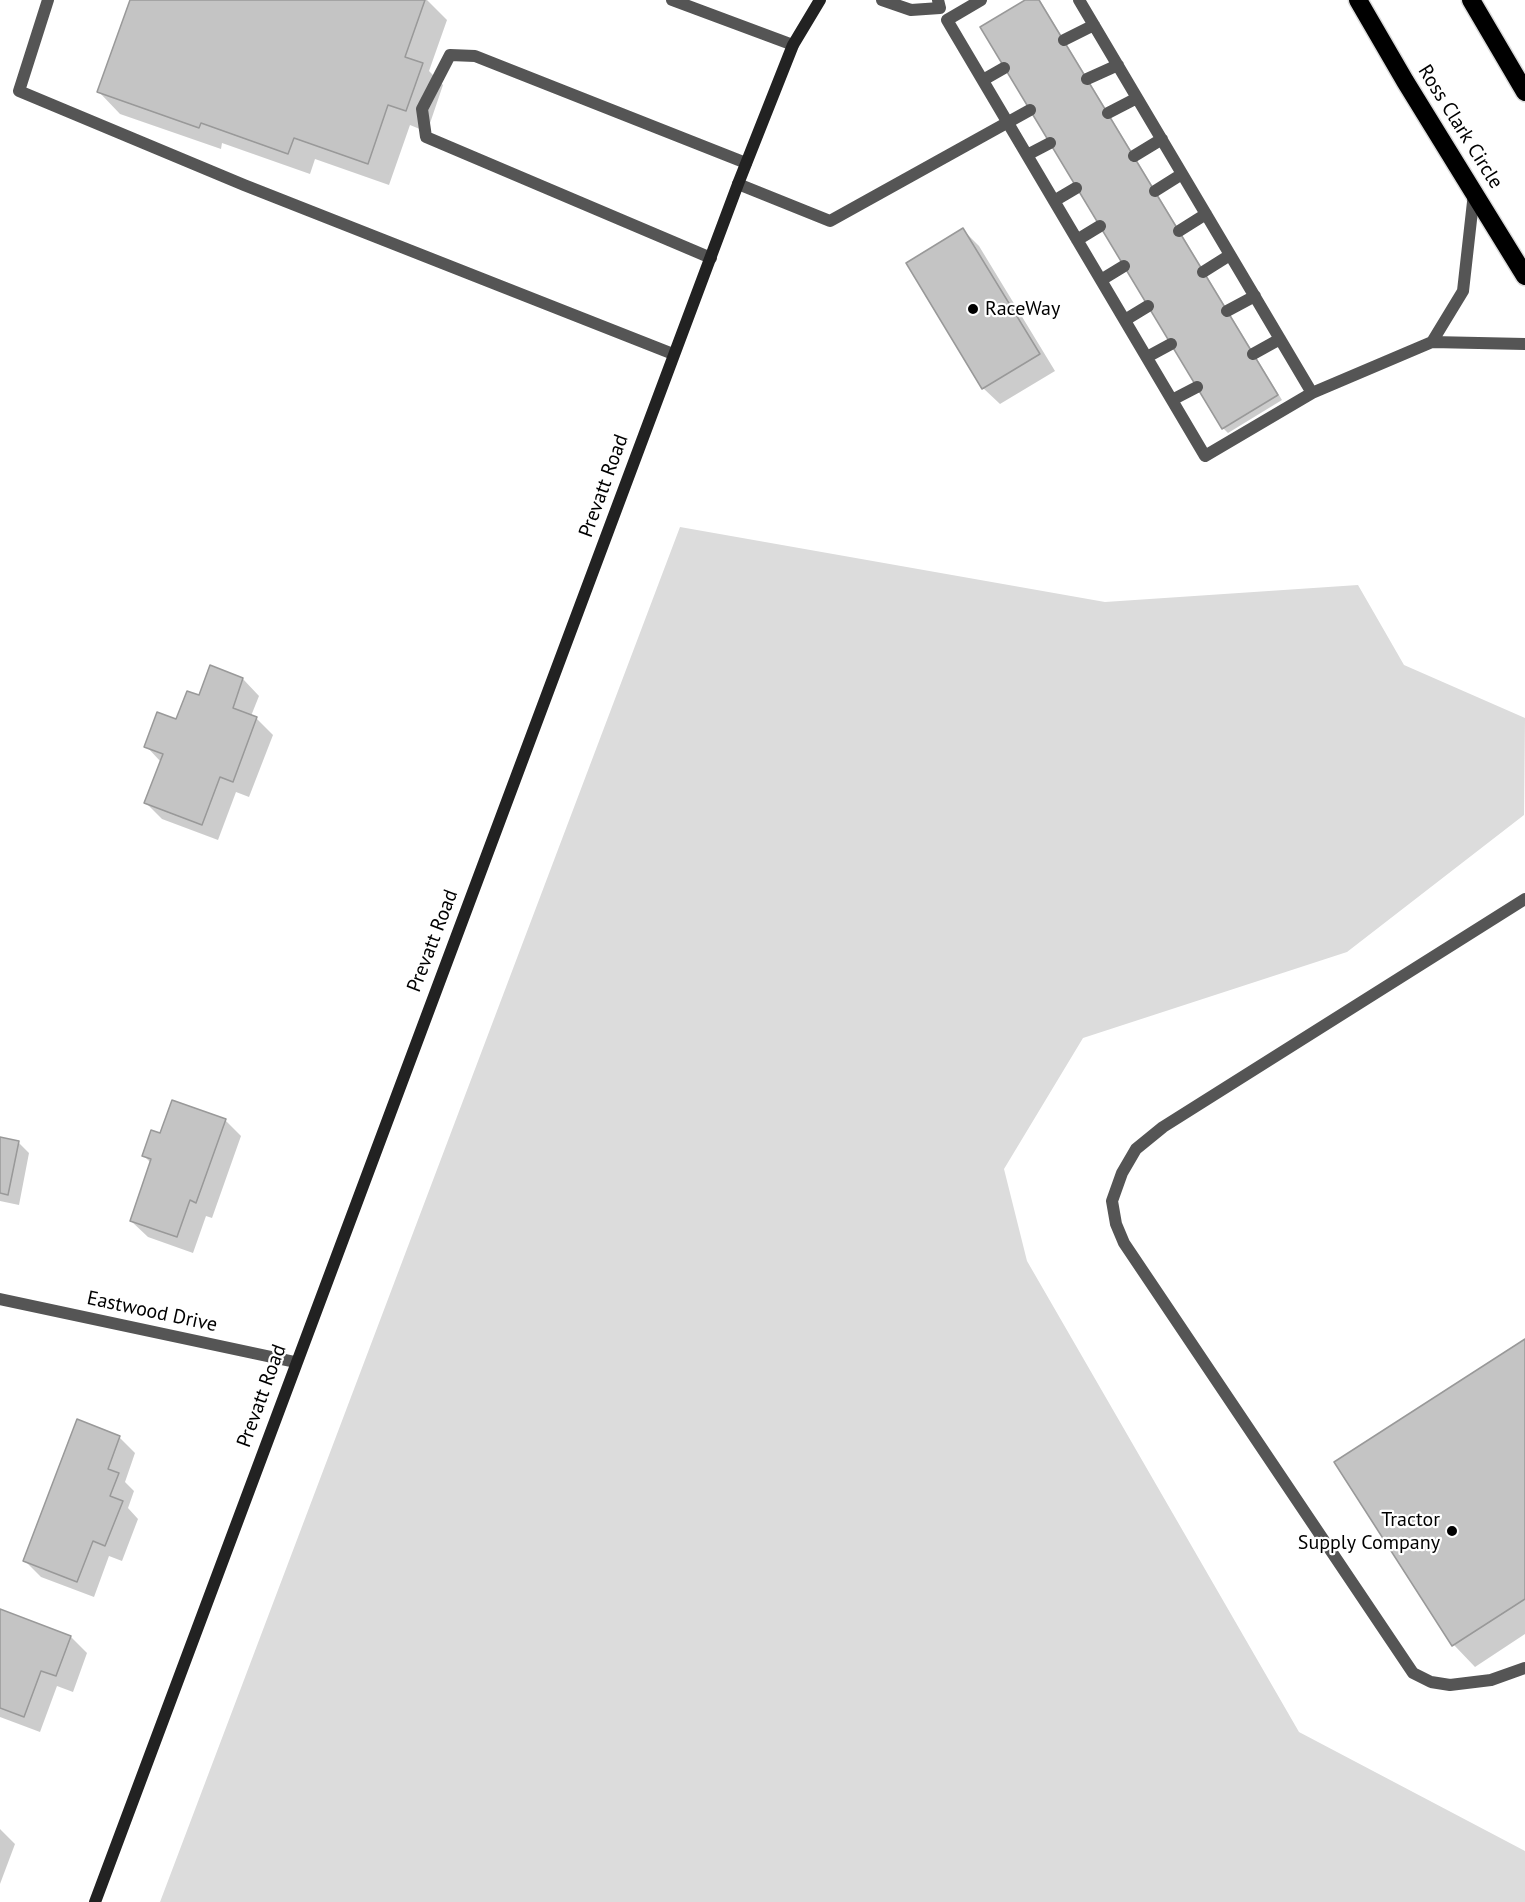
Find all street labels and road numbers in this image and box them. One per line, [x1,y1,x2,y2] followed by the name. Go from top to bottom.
[1412,61,1508,193] street label: Ross Clark Circle
[574,431,634,541] street label: Prevatt Road
[402,886,464,996] street label: Prevatt Road
[85,1286,219,1338] street label: Eastwood Drive
[232,1341,292,1451] street label: Prevatt Road

